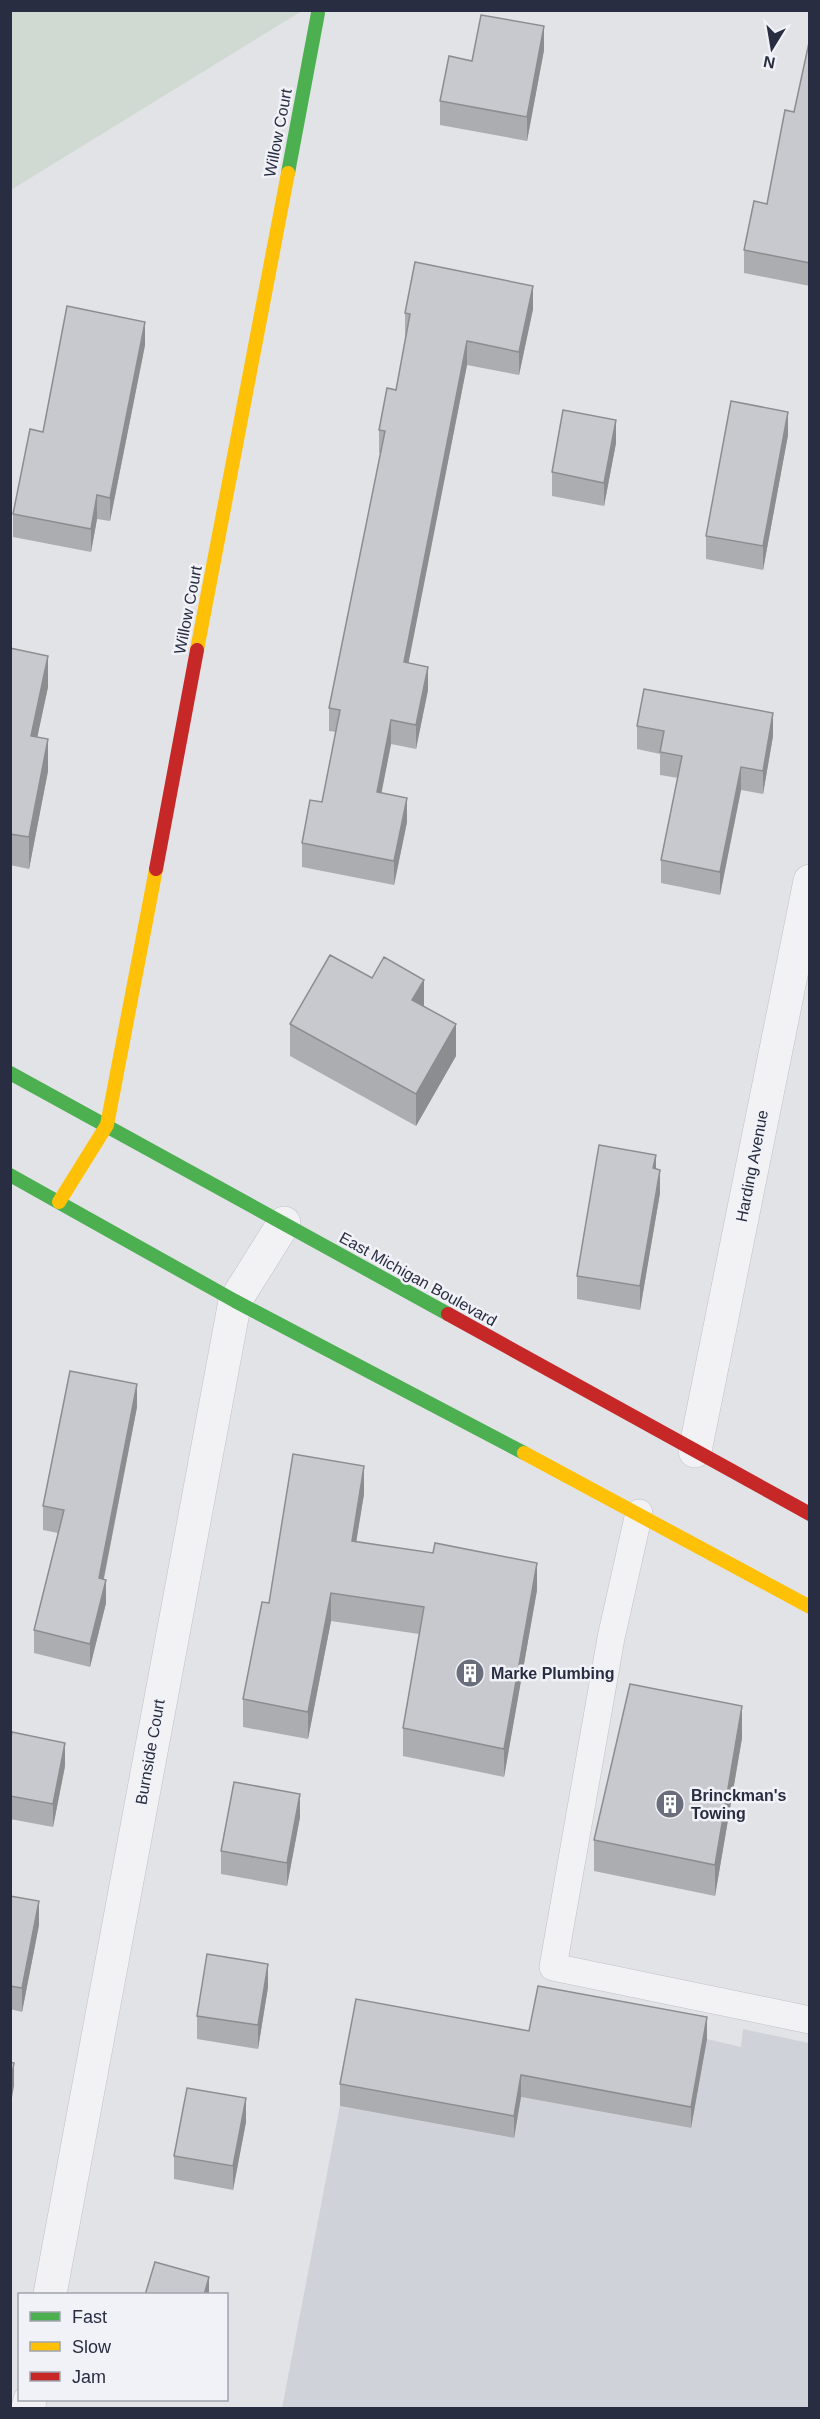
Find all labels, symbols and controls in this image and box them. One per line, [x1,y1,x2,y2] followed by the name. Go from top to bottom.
[742,18,802,78] north arrow
[762,53,777,72] text: N
[261,87,295,179] street label: Willow Court
[171,564,205,656] street label: Willow Court
[733,1109,771,1223] street label: Harding Avenue
[336,1229,500,1329] street label: East Michigan Boulevard
[454,1657,486,1689] building icon: Marke Plumbing
[491,1665,615,1682] place label: Marke Plumbing
[132,1697,168,1806] street label: Burnside Court
[691,1787,787,1822] place label: Brinckman's Towing
[654,1788,686,1820] building icon: Brinckman's Towing
[18,2293,228,2401] legend
[72,2307,107,2327] text: Fast
[72,2337,112,2357] text: Slow
[72,2367,106,2387] text: Jam

